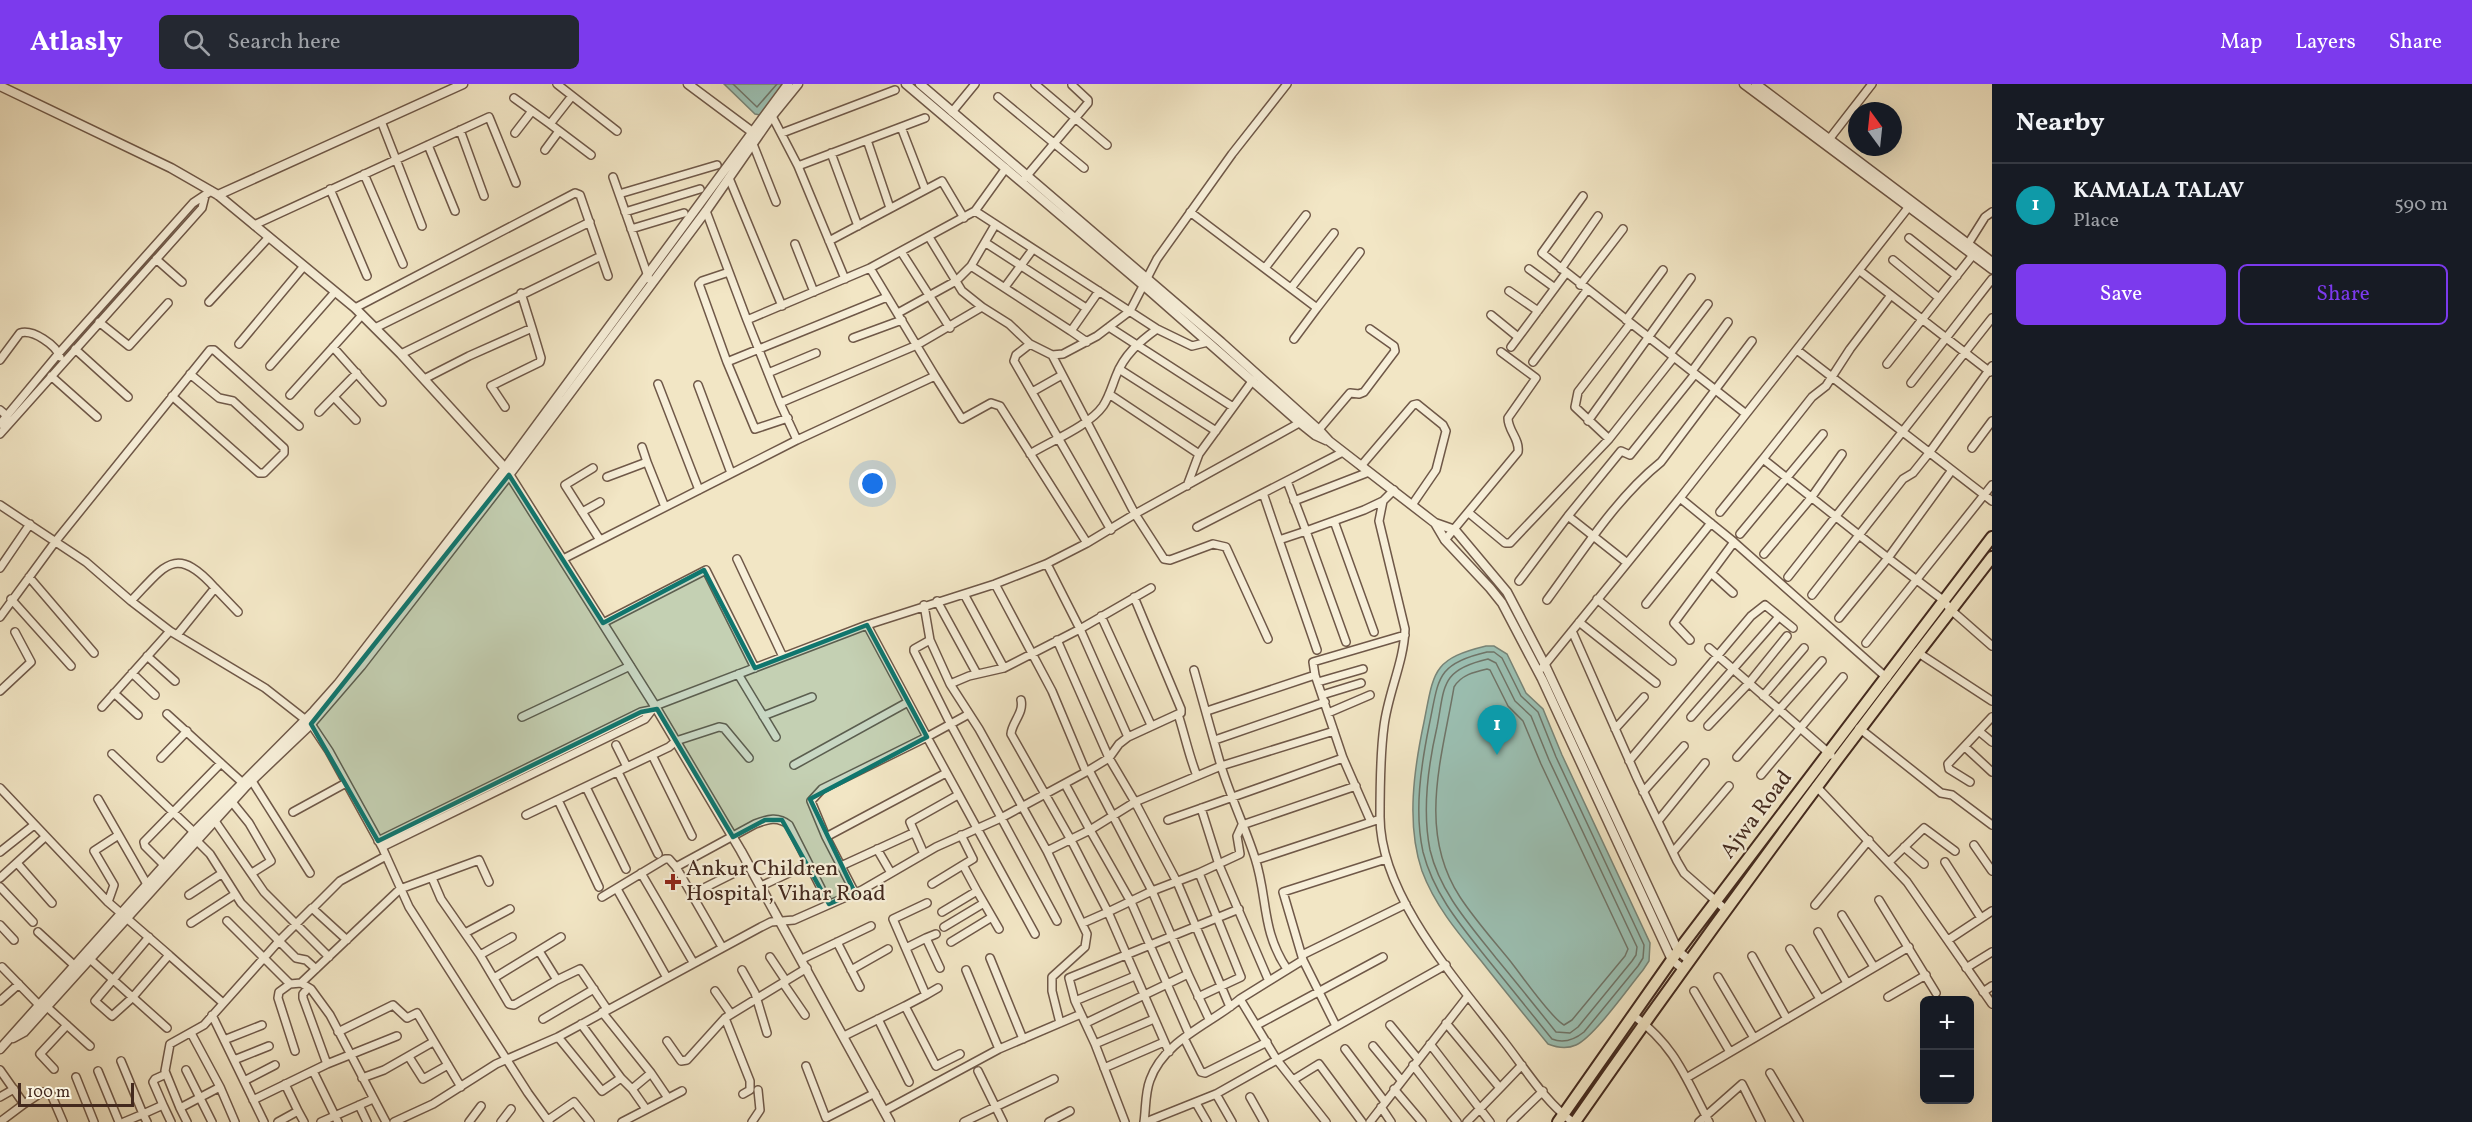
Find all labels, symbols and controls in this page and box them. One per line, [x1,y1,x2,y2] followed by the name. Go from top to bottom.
[159,15,579,69] search box
[30,23,123,62] text: Atlasly
[180,26,213,59] icon: search
[228,27,340,58] text: Search here
[2220,28,2262,57] text: Map
[2295,28,2356,57] text: Layers
[2389,28,2442,57] text: Share
[1848,102,1902,156] north arrow
[2016,105,2105,141] text: Nearby
[2073,176,2244,207] text: KAMALA TALAV
[2031,191,2040,219] text: 1
[2394,191,2448,219] text: 590 m
[2073,207,2119,235] text: Place
[2016,264,2226,325] button: Save
[2238,264,2448,325] button: Share
[858,469,887,498] your location
[1478,706,1516,755] pin: 1
[1713,764,1801,866] street label: Ajwa Road
[686,854,886,910] place label: Ankur Children Hospital, Vihar Road
[664,873,682,891] marker: Ankur Children Hospital, Vihar Road
[1920,996,1974,1104] map controls
[1920,996,1974,1050] button: +
[1920,1050,1974,1104] button: −
[18,1080,134,1108] scale bar
[27,1082,70,1104] text: 100 m

